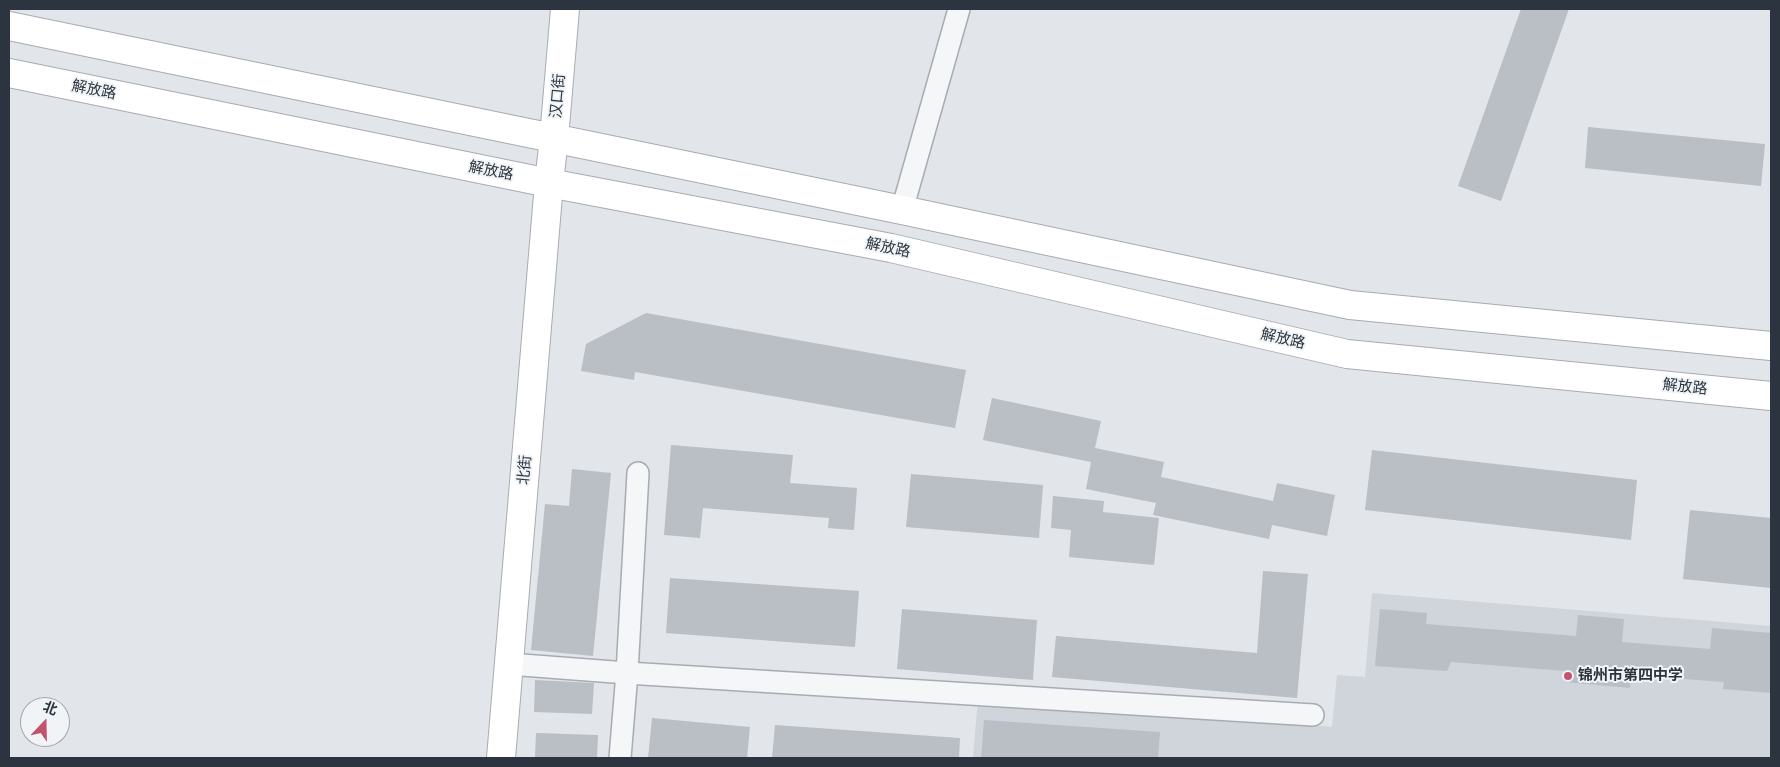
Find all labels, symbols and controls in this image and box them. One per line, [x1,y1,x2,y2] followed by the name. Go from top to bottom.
[547,73,569,119] street label: 汉口街
[70,77,118,103] street label: 解放路
[467,158,515,184] street label: 解放路
[864,235,912,261] street label: 解放路
[1259,325,1307,353] street label: 解放路
[1662,376,1708,398] street label: 解放路
[515,454,535,486] street label: 北街
[1578,667,1683,685] place label: 锦州市第四中学
[1562,670,1574,682] marker: 锦州市第四中学
[20,697,70,747] north arrow
[41,698,60,719] text: 北

